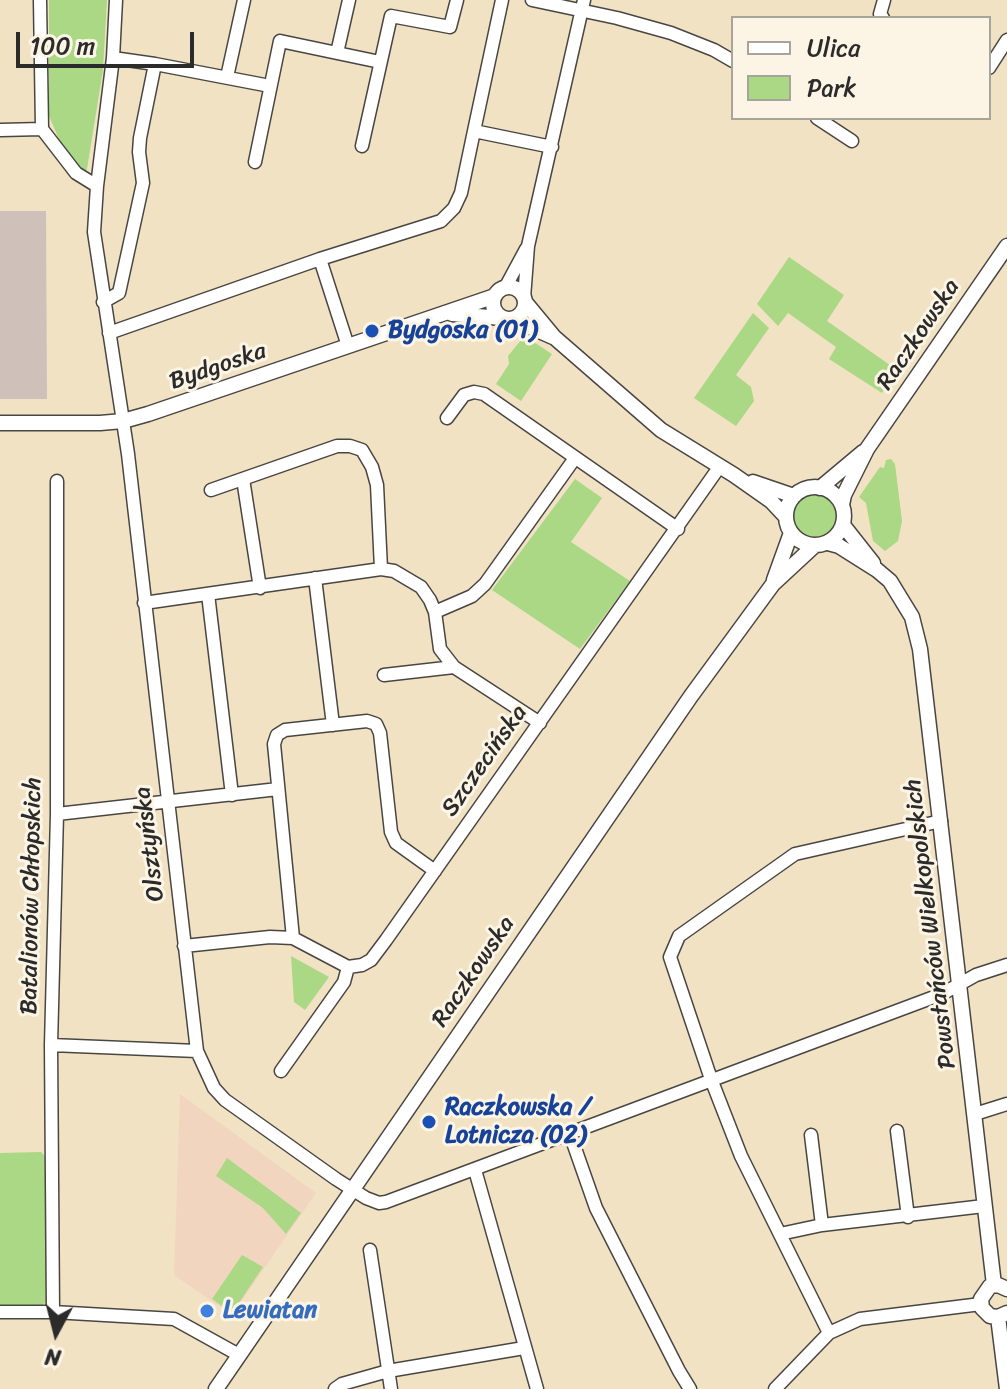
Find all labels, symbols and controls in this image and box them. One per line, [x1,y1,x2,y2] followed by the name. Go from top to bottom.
[20,16,198,66] scale bar
[731,16,991,120] legend
[30,25,95,67] text: 100 m
[807,27,860,69] text: Ulica
[807,67,856,109] text: Park
[871,274,967,396] street label: Raczkowska
[388,317,537,345] place label: Bydgoska (01)
[363,322,381,340] marker: Bydgoska (01)
[166,337,270,397] street label: Bydgoska
[436,700,534,822] street label: Szczecińska
[16,777,48,1015] street label: Batalionów Chłopskich
[899,778,963,1070] street label: Powstańców Wielkopolskich
[129,785,171,903] street label: Olsztyńska
[426,911,522,1033] street label: Raczkowska
[445,1094,590,1150] place label: Raczkowska / Lotnicza (02)
[420,1113,438,1131] marker: Raczkowska / Lotnicza (02)
[16,1293,96,1373] north arrow
[223,1297,317,1325] place label: Lewiatan
[198,1302,216,1320] marker: Lewiatan
[43,1337,63,1378] text: N

